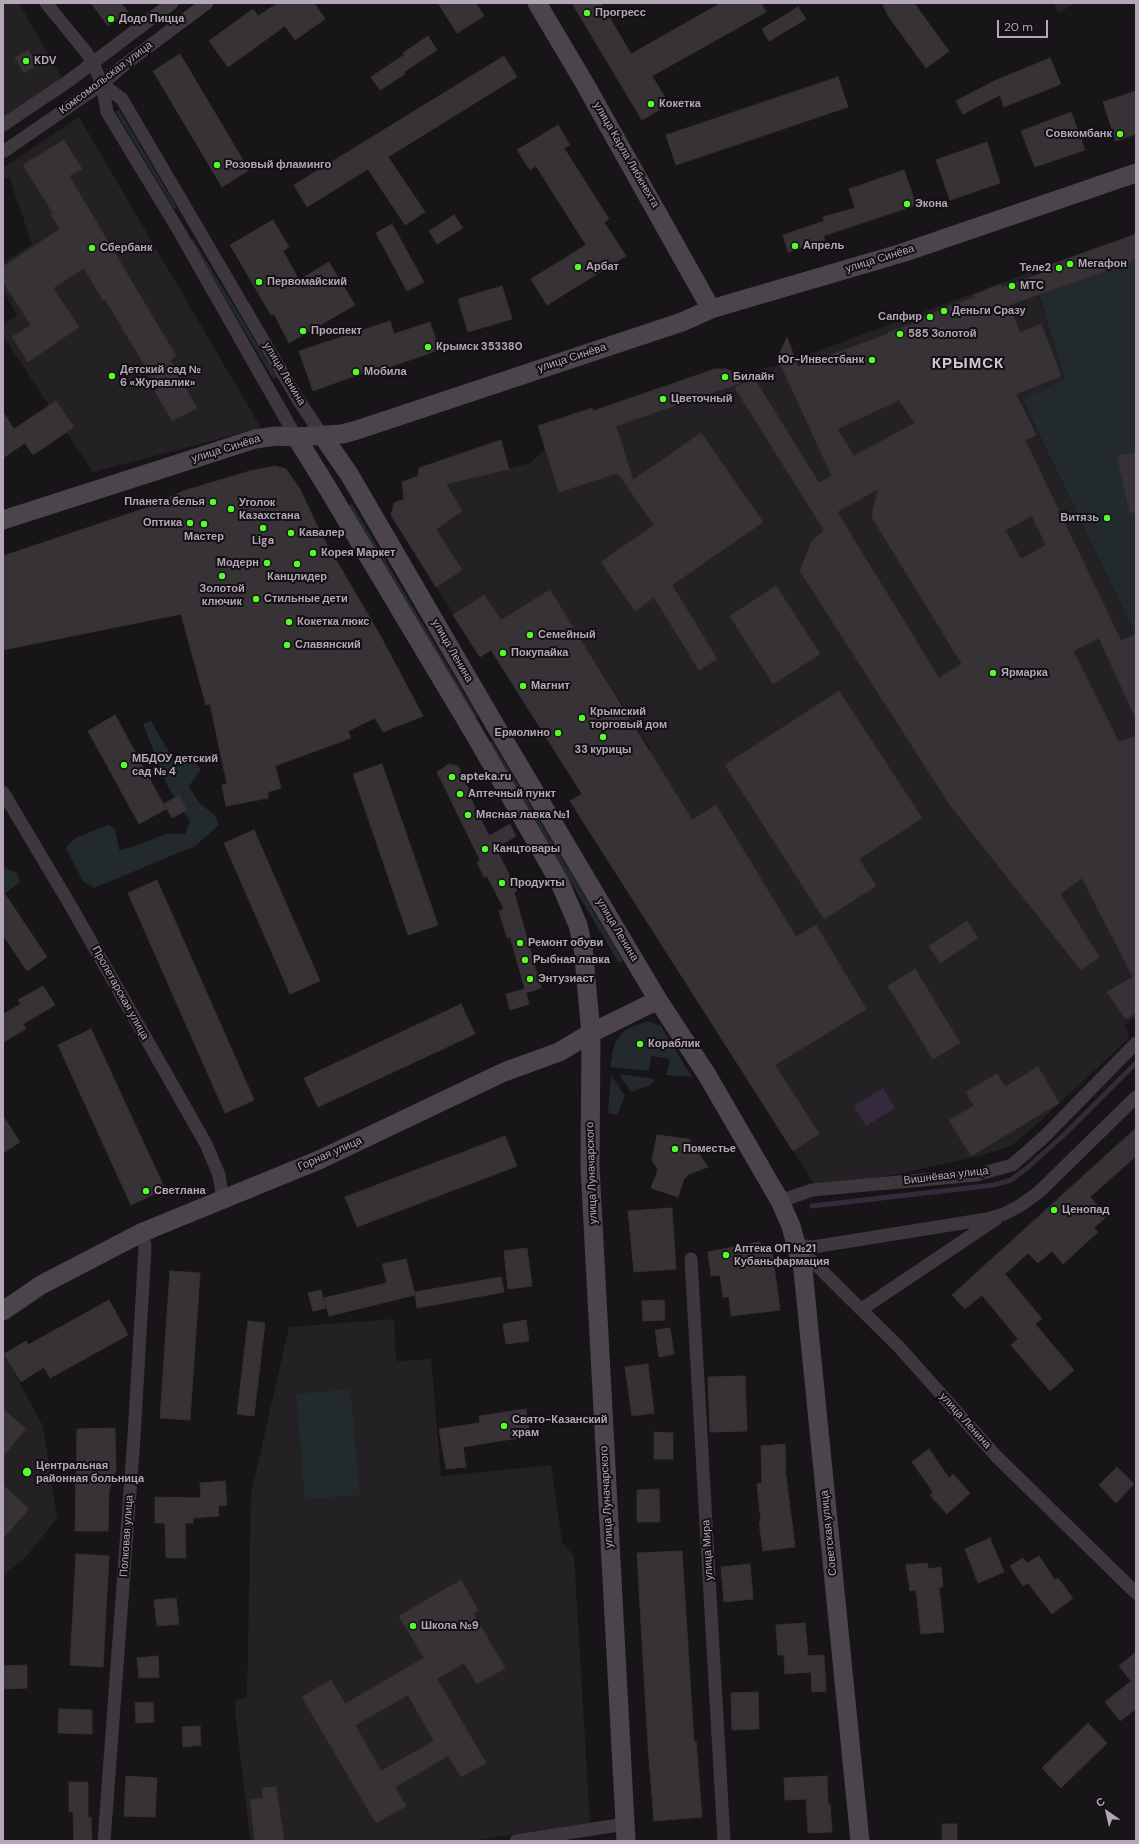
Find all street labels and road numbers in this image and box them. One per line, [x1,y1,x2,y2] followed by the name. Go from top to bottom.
[57,39,155,117] street label: Комсомольская улица
[590,100,662,210] street label: улица Карла Либкнехта
[844,242,916,276] street label: улица Синёва
[260,340,308,408] street label: улица Ленина
[536,341,608,375] street label: улица Синёва
[190,432,262,466] street label: улица Синёва
[429,617,475,685] street label: улица Ленина
[593,896,641,964] street label: улица Ленина
[89,944,151,1042] street label: Пролетарская улица
[584,1122,600,1224] street label: улица Луначарского
[296,1134,364,1174] street label: Горная улица
[903,1164,989,1188] street label: Вишнёвая улица
[936,1390,994,1452] street label: улица Ленина
[598,1446,616,1548] street label: улица Луначарского
[818,1489,840,1577] street label: Советская улица
[118,1495,136,1577] street label: Полковая улица
[700,1519,716,1581] street label: улица Мира

